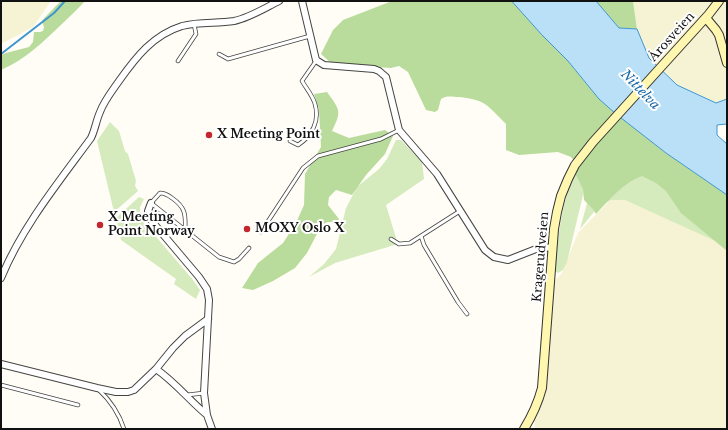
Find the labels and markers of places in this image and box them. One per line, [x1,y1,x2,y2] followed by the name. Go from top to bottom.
[217,128,320,142] place label: X Meeting Point
[204,130,214,140] marker: X Meeting Point
[108,211,195,239] place label: X Meeting Point Norway
[95,220,105,230] marker: X Meeting Point Norway
[255,222,344,236] place label: MOXY Oslo X
[242,224,252,234] marker: MOXY Oslo X

